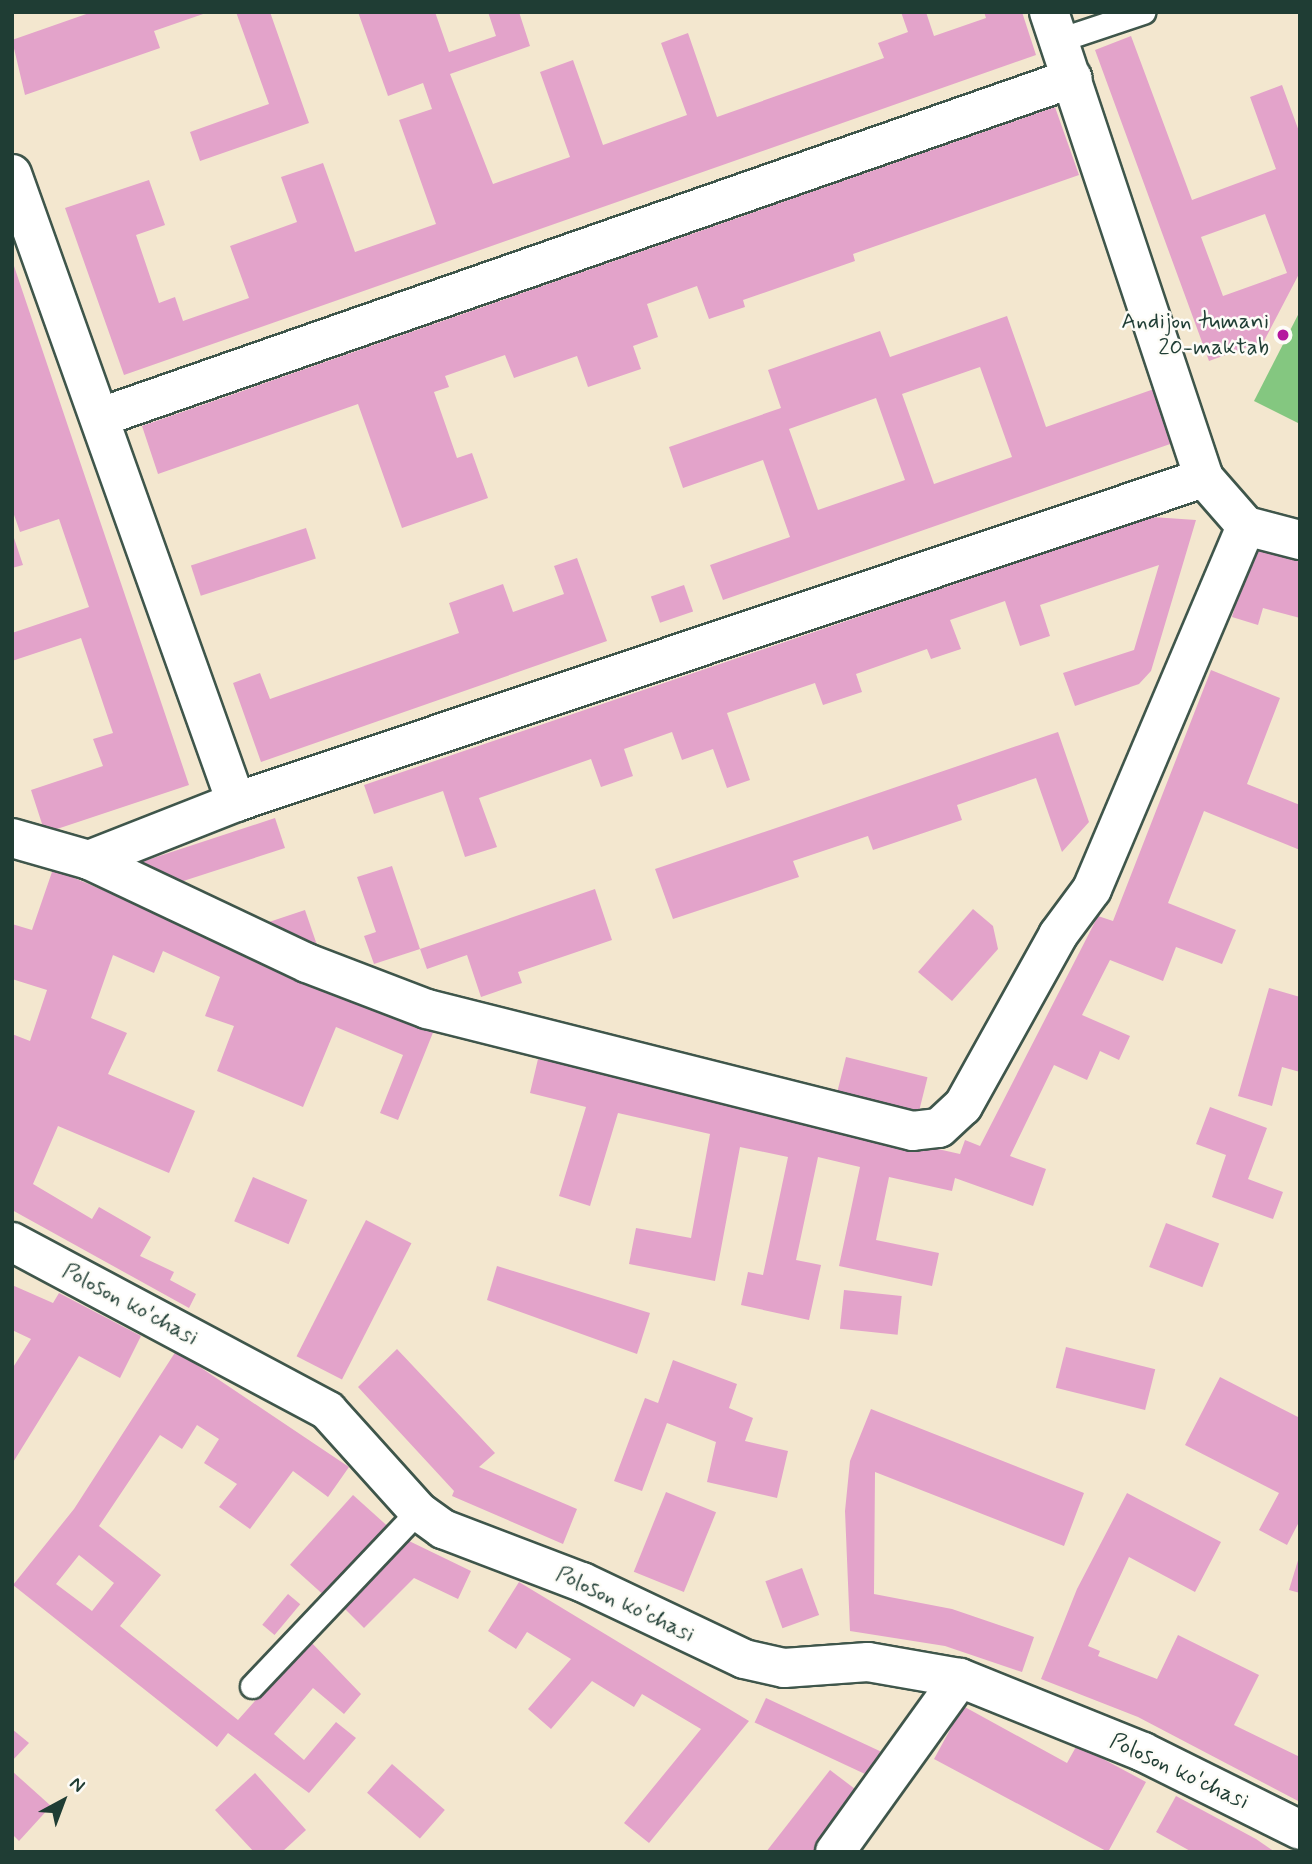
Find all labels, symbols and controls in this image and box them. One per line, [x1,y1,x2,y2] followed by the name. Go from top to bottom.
[1122,308,1269,362] place label: Andijon tumani 20-maktab
[1275,327,1291,343] marker: Andijon tumani 20-maktab
[58,1258,202,1352] street label: Poloson ko'chasi
[552,1561,698,1649] street label: Poloson ko'chasi
[1106,1728,1252,1816] street label: Poloson ko'chasi
[28,1766,98,1836] north arrow
[64,1771,90,1798] text: N

